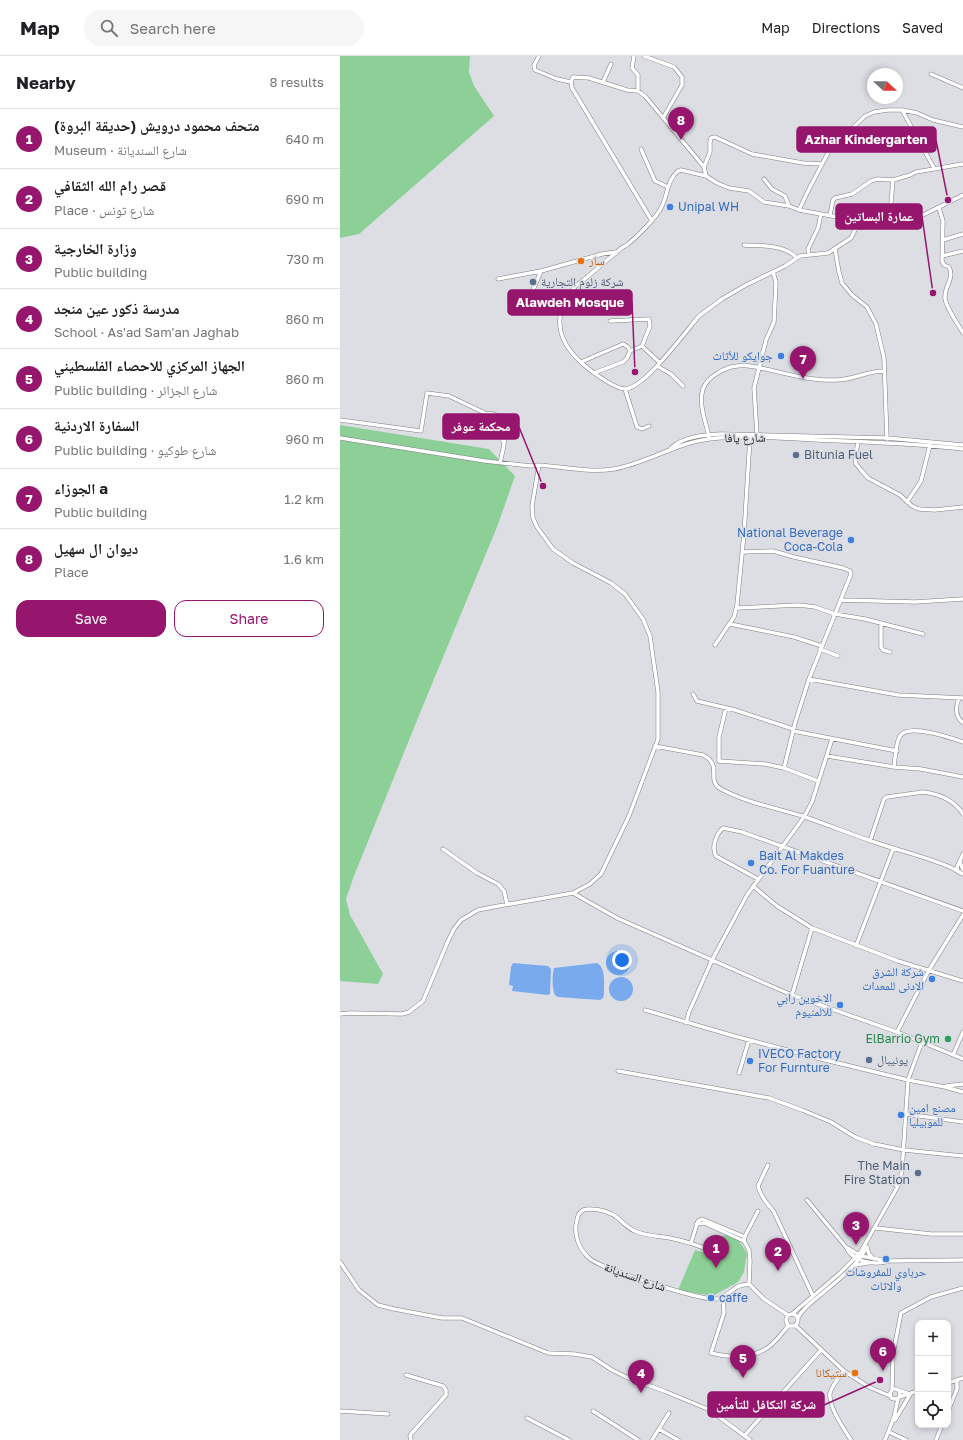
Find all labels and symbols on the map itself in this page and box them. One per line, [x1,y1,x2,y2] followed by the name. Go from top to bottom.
[867,68,903,104] north arrow
[668,107,694,140] pin: 8
[797,127,936,152] callout: Azhar Kindergarten
[805,131,928,147] text: Azhar Kindergarten
[678,199,739,214] place label: Unipal WH
[665,202,675,212] marker: Unipal WH
[836,204,922,229] callout: عمارة البساتين
[844,208,914,225] text: عمارة البساتين
[588,253,605,268] place label: سار
[576,256,586,266] marker: سار
[541,274,624,290] place label: شركة زلوم التجارية
[528,277,538,287] marker: شركة زلوم التجارية
[508,290,632,315] callout: Alawdeh Mosque
[516,294,625,310] text: Alawdeh Mosque
[790,346,816,379] pin: 7
[712,348,773,363] place label: جوايكو للأثاث
[776,351,786,361] marker: جوايكو للأثاث
[443,414,519,439] callout: محكمة عوفر
[450,418,511,434] text: محكمة عوفر
[724,430,766,446] street label: شارع يافا
[804,447,873,462] place label: Bitunia Fuel
[791,450,801,460] marker: Bitunia Fuel
[737,525,843,554] place label: National Beverage Coca-Cola
[846,535,856,545] marker: National Beverage Coca-Cola
[759,848,855,877] place label: Bait Al Makdes Co. For Fuanture
[746,858,756,868] marker: Bait Al Makdes Co. For Fuanture
[612,950,632,970] your location
[862,964,924,993] place label: شركة الشرق الادنى للمعدات
[927,974,937,984] marker: شركة الشرق الادنى للمعدات
[777,990,832,1020] place label: الاخوين رابي للالمنيوم
[835,1000,845,1010] marker: الاخوين رابي للالمنيوم
[865,1031,940,1046] place label: ElBarrio Gym
[943,1034,953,1044] marker: ElBarrio Gym
[758,1046,841,1075] place label: IVECO Factory For Furnture
[877,1052,908,1067] place label: يونيبال
[864,1055,874,1065] marker: يونيبال
[745,1056,755,1066] marker: IVECO Factory For Furnture
[909,1100,956,1129] place label: مصنع امين للموبيليا
[896,1110,906,1120] marker: مصنع امين للموبيليا
[844,1158,910,1187] place label: The Main Fire Station
[913,1168,923,1178] marker: The Main Fire Station
[843,1212,869,1245] pin: 3
[703,1235,729,1268] pin: 1
[765,1238,791,1271] pin: 2
[881,1254,891,1264] marker: حرباوي للمفروشات والاثاث
[602,1259,668,1295] street label: شارع السنديانة
[846,1264,927,1293] place label: حرباوي للمفروشات والاثاث
[719,1290,748,1305] place label: caffe
[706,1293,716,1303] marker: caffe
[870,1338,896,1371] pin: 6
[730,1345,756,1378] pin: 5
[628,1360,654,1393] pin: 4
[816,1365,847,1380] place label: ستيكانا
[850,1368,860,1378] marker: ستيكانا
[708,1392,824,1417] callout: شركة التكافل للتأمين
[716,1396,816,1413] text: شركة التكافل للتأمين

